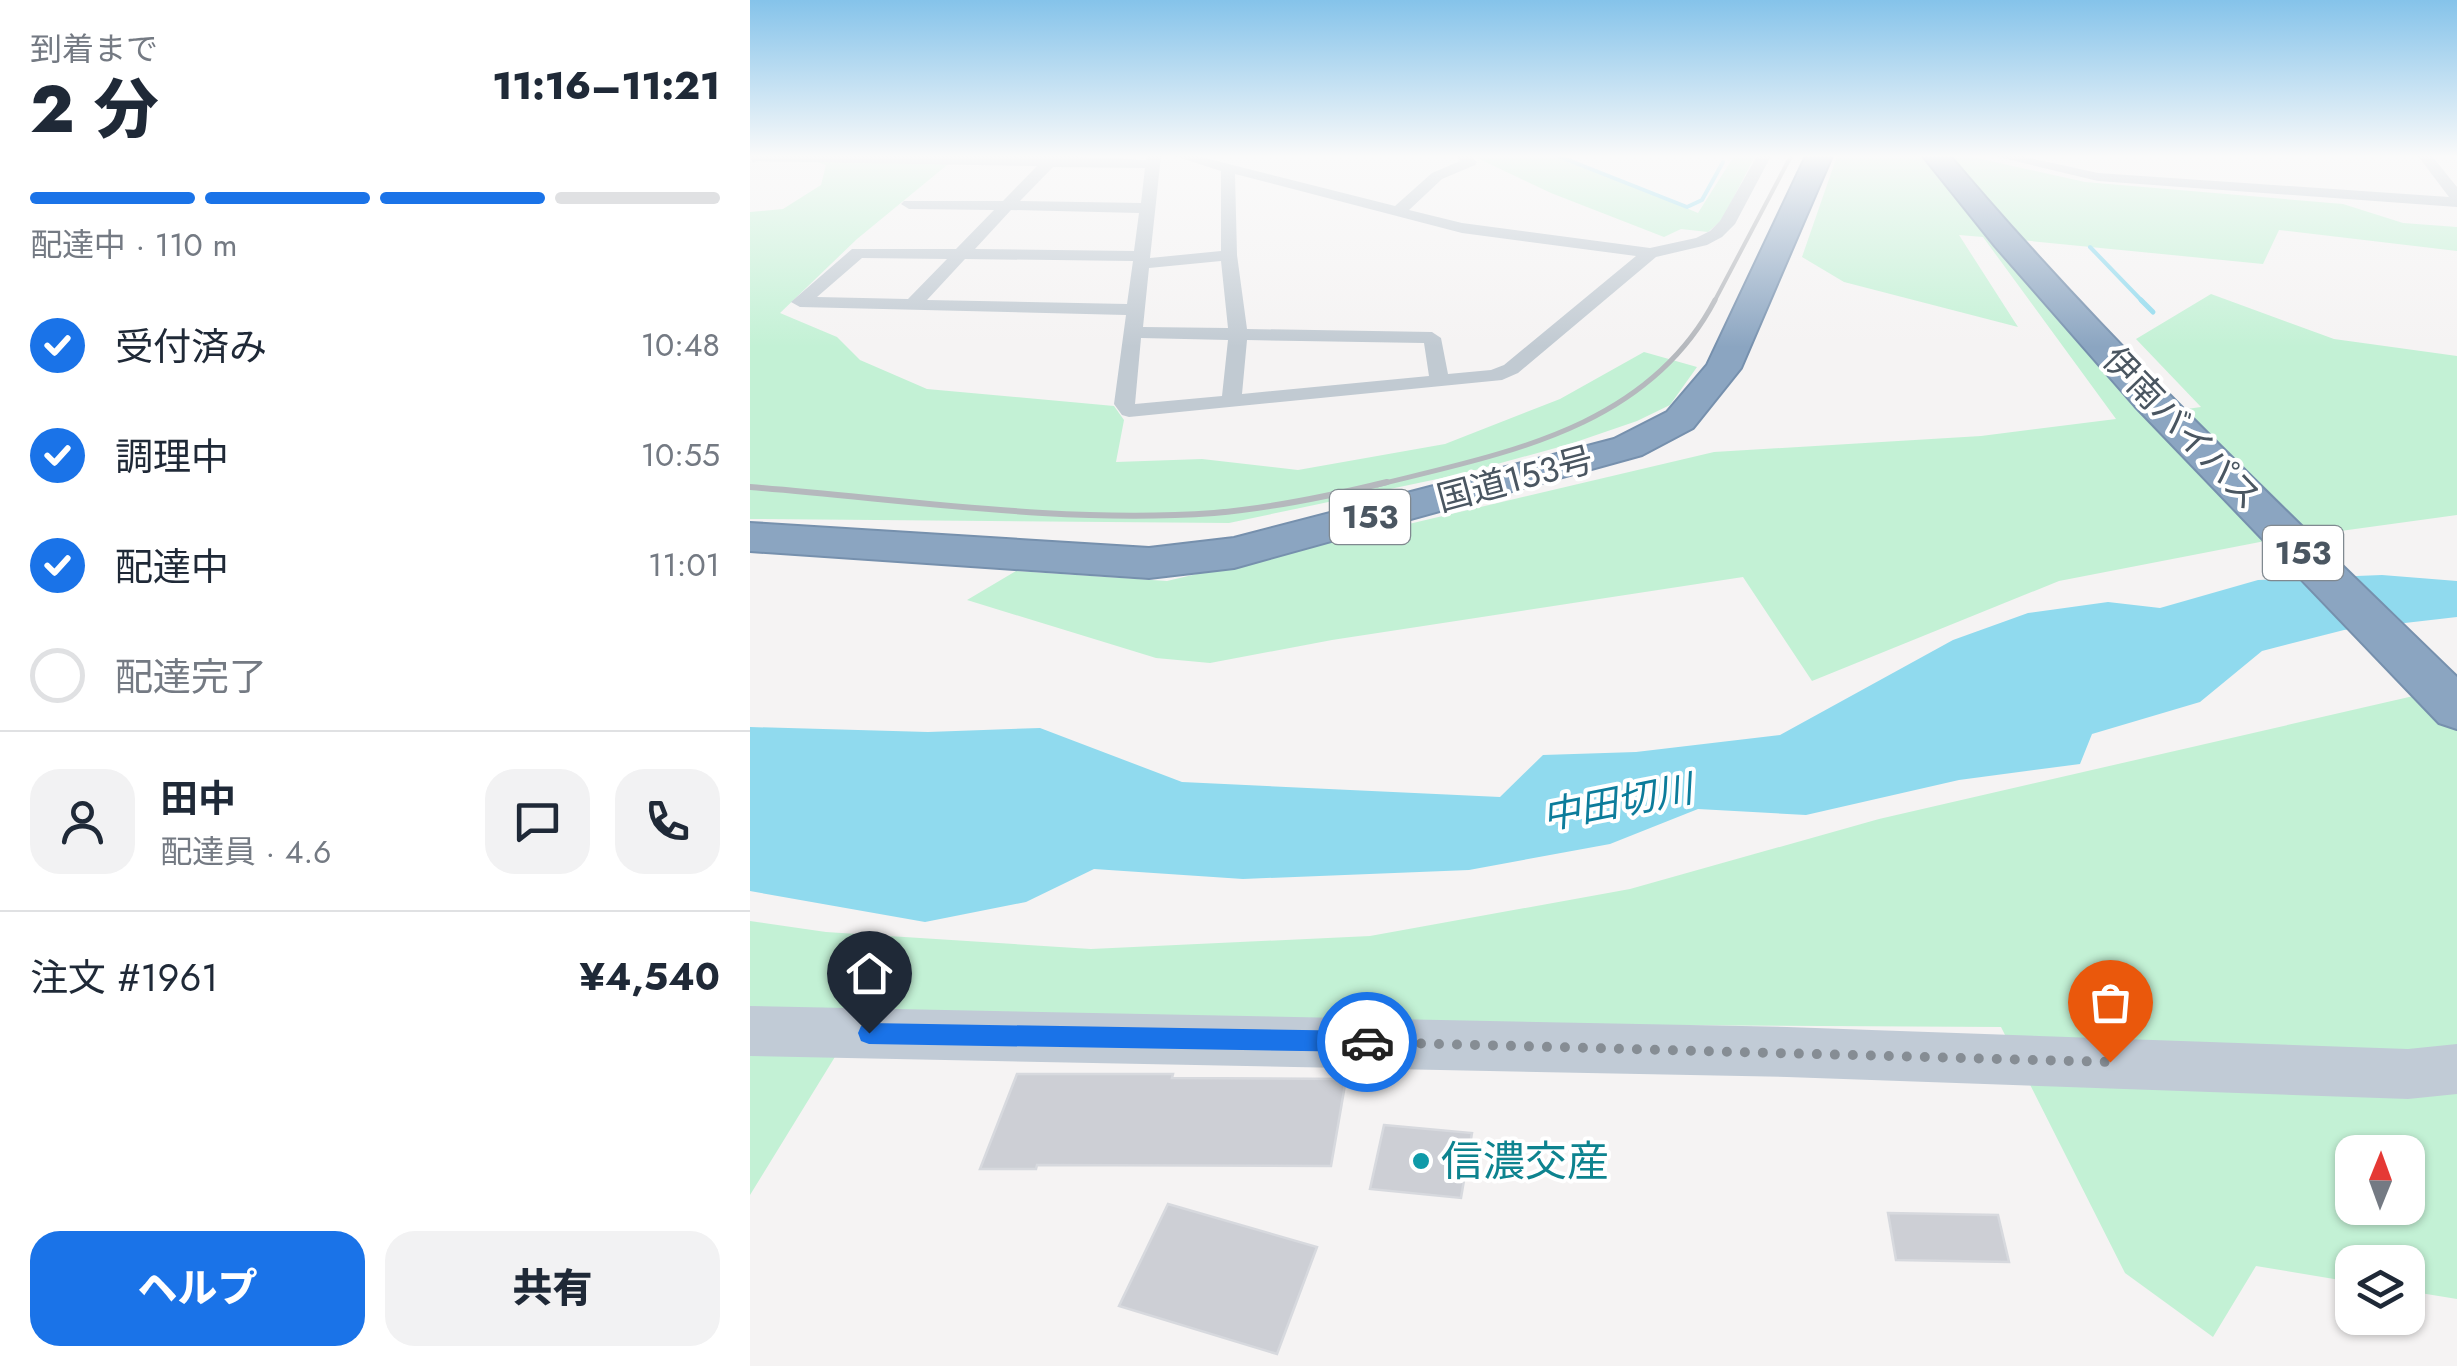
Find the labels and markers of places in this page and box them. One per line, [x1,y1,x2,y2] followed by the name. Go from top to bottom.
[827,931,912,1034] pin
[2068,960,2153,1063] pin
[1441,1131,1609,1192] place label: 信濃交産
[1410,1150,1432,1172] marker: 信濃交産

